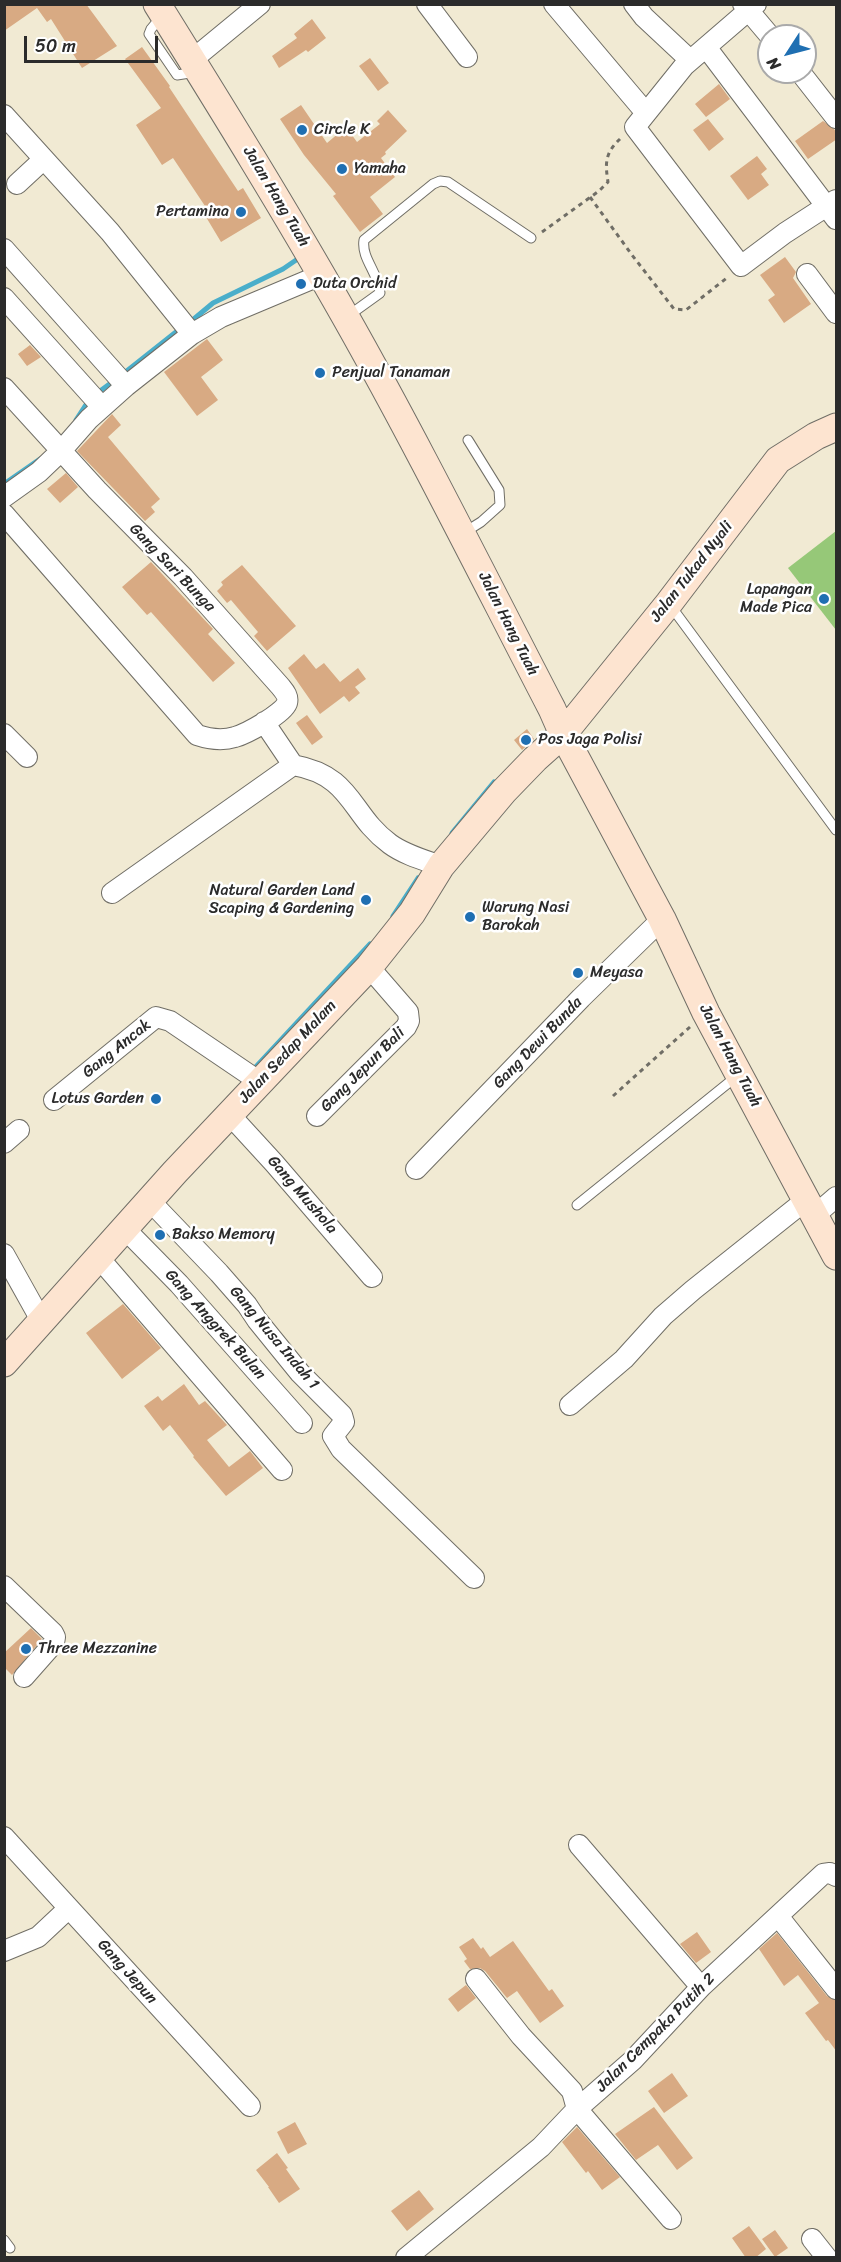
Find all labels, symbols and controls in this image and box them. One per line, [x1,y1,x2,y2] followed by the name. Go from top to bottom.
[27,24,160,62] scale bar
[757,24,817,84] north arrow
[35,30,76,62] text: 50 m
[759,51,789,77] text: N
[314,120,370,140] place label: Circle K
[295,123,309,137] marker: Circle K
[239,143,313,251] street label: Jalan Hang Tuah
[354,159,406,179] place label: Yamaha
[335,162,349,176] marker: Yamaha
[156,202,229,222] place label: Pertamina
[234,205,248,219] marker: Pertamina
[313,274,396,294] place label: Duta Orchid
[294,277,308,291] marker: Duta Orchid
[332,363,450,383] place label: Penjual Tanaman
[313,366,327,380] marker: Penjual Tanaman
[647,518,737,626] street label: Jalan Tukad Nyali
[125,520,219,616] street label: Gang Sari Bunga
[474,569,542,679] street label: Jalan Hang Tuah
[740,580,812,618] place label: Lapangan Made Pica
[817,592,831,606] marker: Lapangan Made Pica
[538,730,642,750] place label: Pos Jaga Polisi
[519,733,533,747] marker: Pos Jaga Polisi
[209,881,354,919] place label: Natural Garden Land Scaping & Gardening
[359,893,373,907] marker: Natural Garden Land Scaping & Gardening
[482,898,569,936] place label: Warung Nasi Barokah
[463,910,477,924] marker: Warung Nasi Barokah
[590,963,643,983] place label: Meyasa
[571,966,585,980] marker: Meyasa
[489,993,587,1093] street label: Gang Dewi Bunda
[235,996,341,1108] street label: Jalan Sedap Malam
[695,1001,765,1111] street label: Jalan Hang Tuah
[79,1016,155,1082] street label: Gang Ancak
[317,1024,409,1116] street label: Gang Jepun Bali
[51,1089,144,1109] place label: Lotus Garden
[149,1092,163,1106] marker: Lotus Garden
[263,1152,341,1238] street label: Gang Mushola
[172,1225,275,1245] place label: Bakso Memory
[153,1228,167,1242] marker: Bakso Memory
[161,1266,269,1384] street label: Gang Anggrek Bulan
[225,1282,323,1394] street label: Gang Nusa Indah 1
[38,1639,157,1659] place label: Three Mezzanine
[19,1642,33,1656] marker: Three Mezzanine
[93,1936,161,2008] street label: Gang Jepun
[593,1970,719,2096] street label: Jalan Cempaka Putih 2

